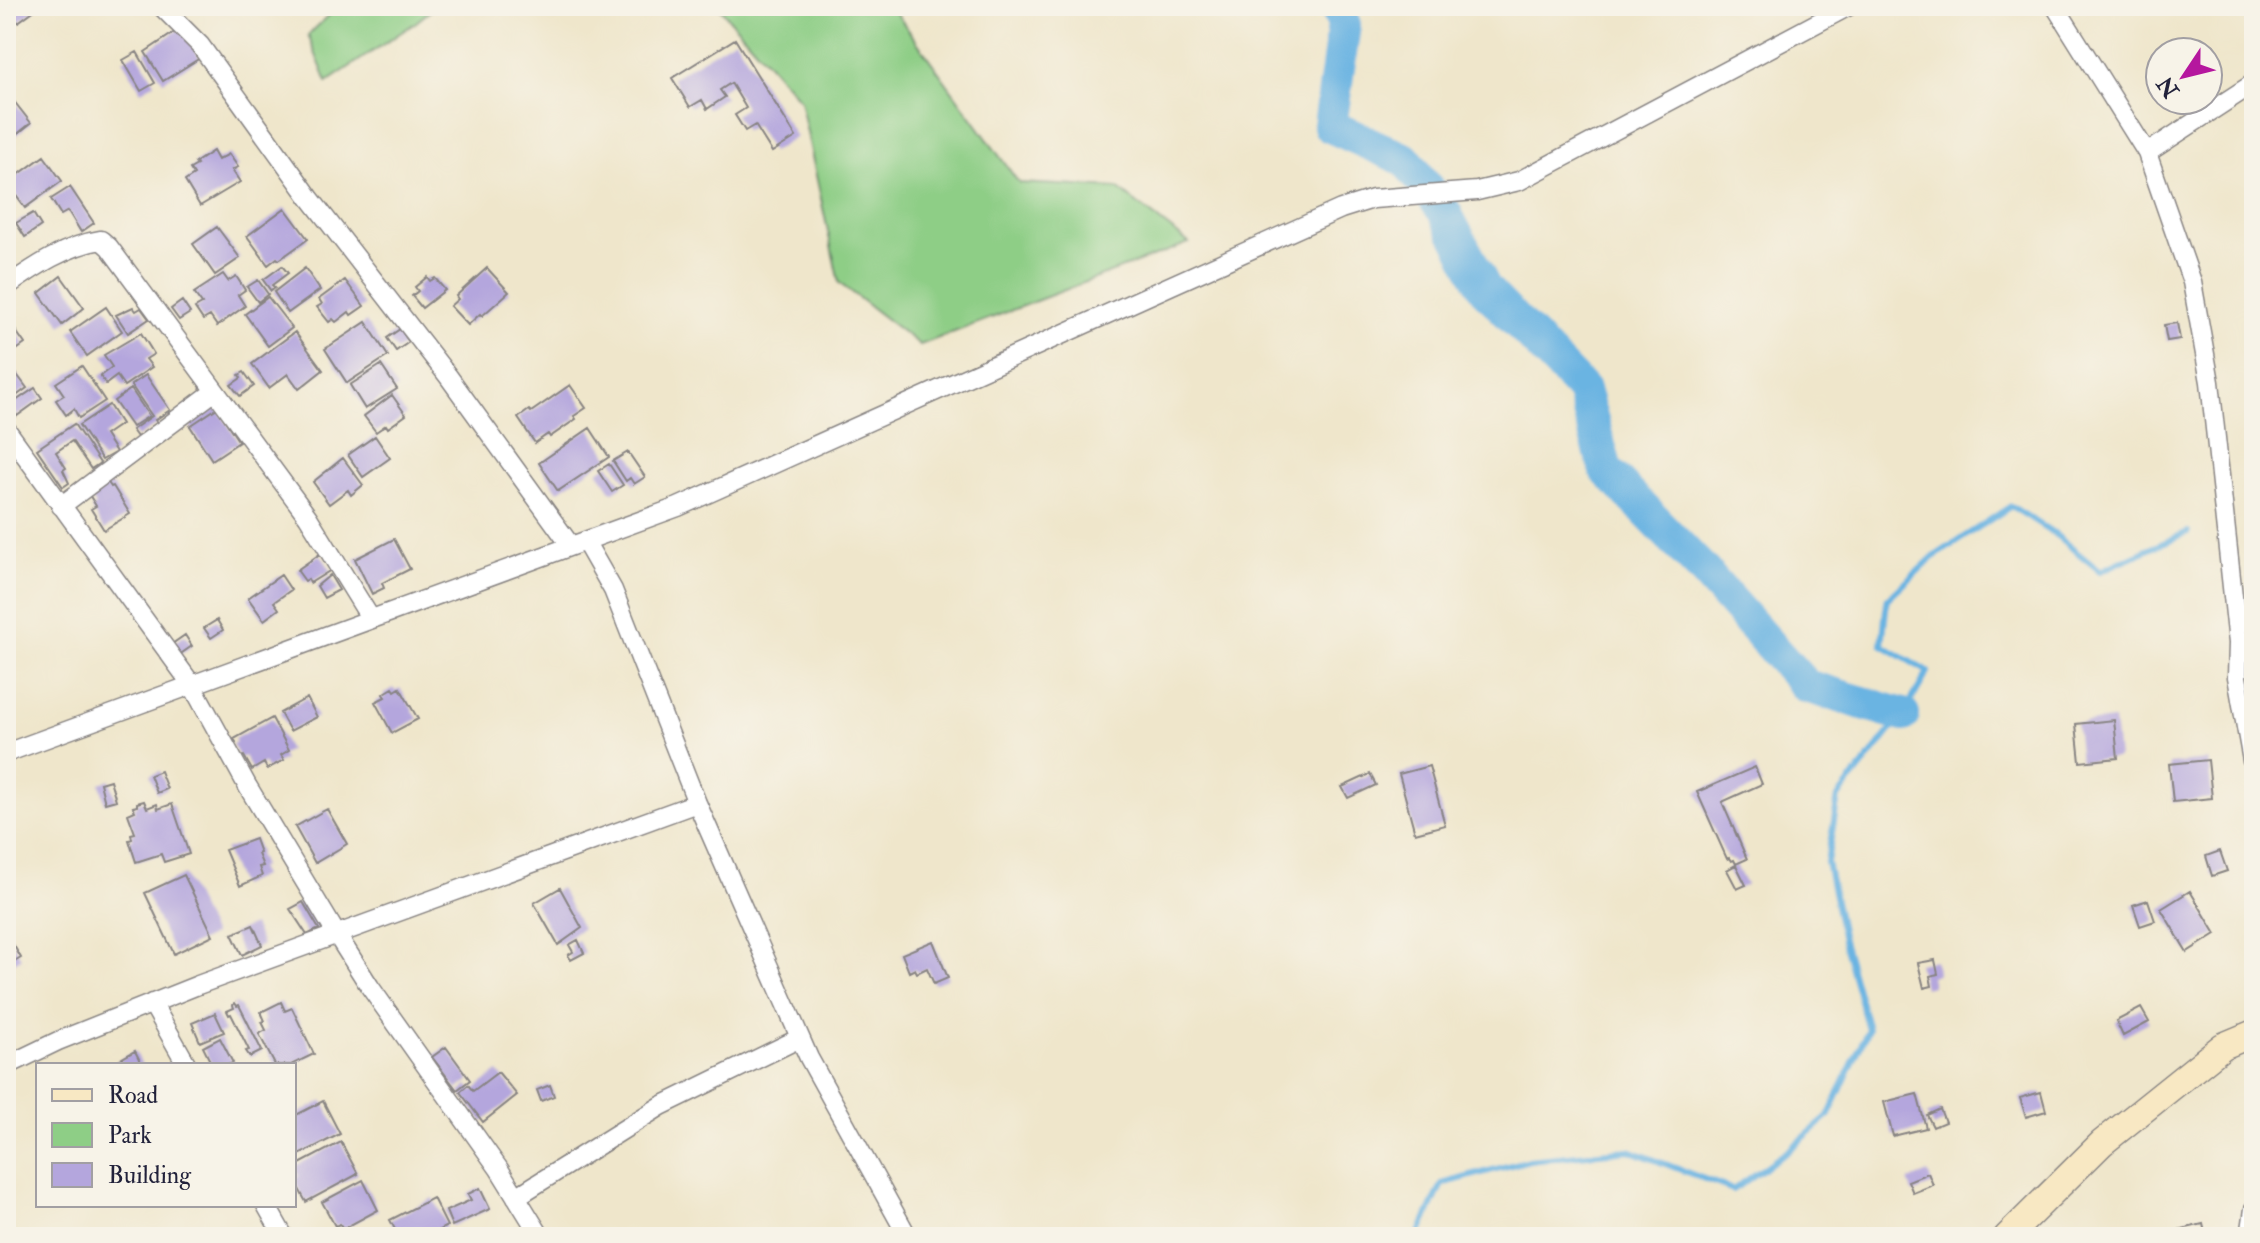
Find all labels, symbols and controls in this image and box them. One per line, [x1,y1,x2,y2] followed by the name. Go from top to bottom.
[2144,36,2224,116] north arrow
[2151,71,2186,104] text: N
[36,1063,296,1207] legend
[108,1080,158,1111] text: Road
[108,1120,152,1151] text: Park
[108,1160,192,1191] text: Building

